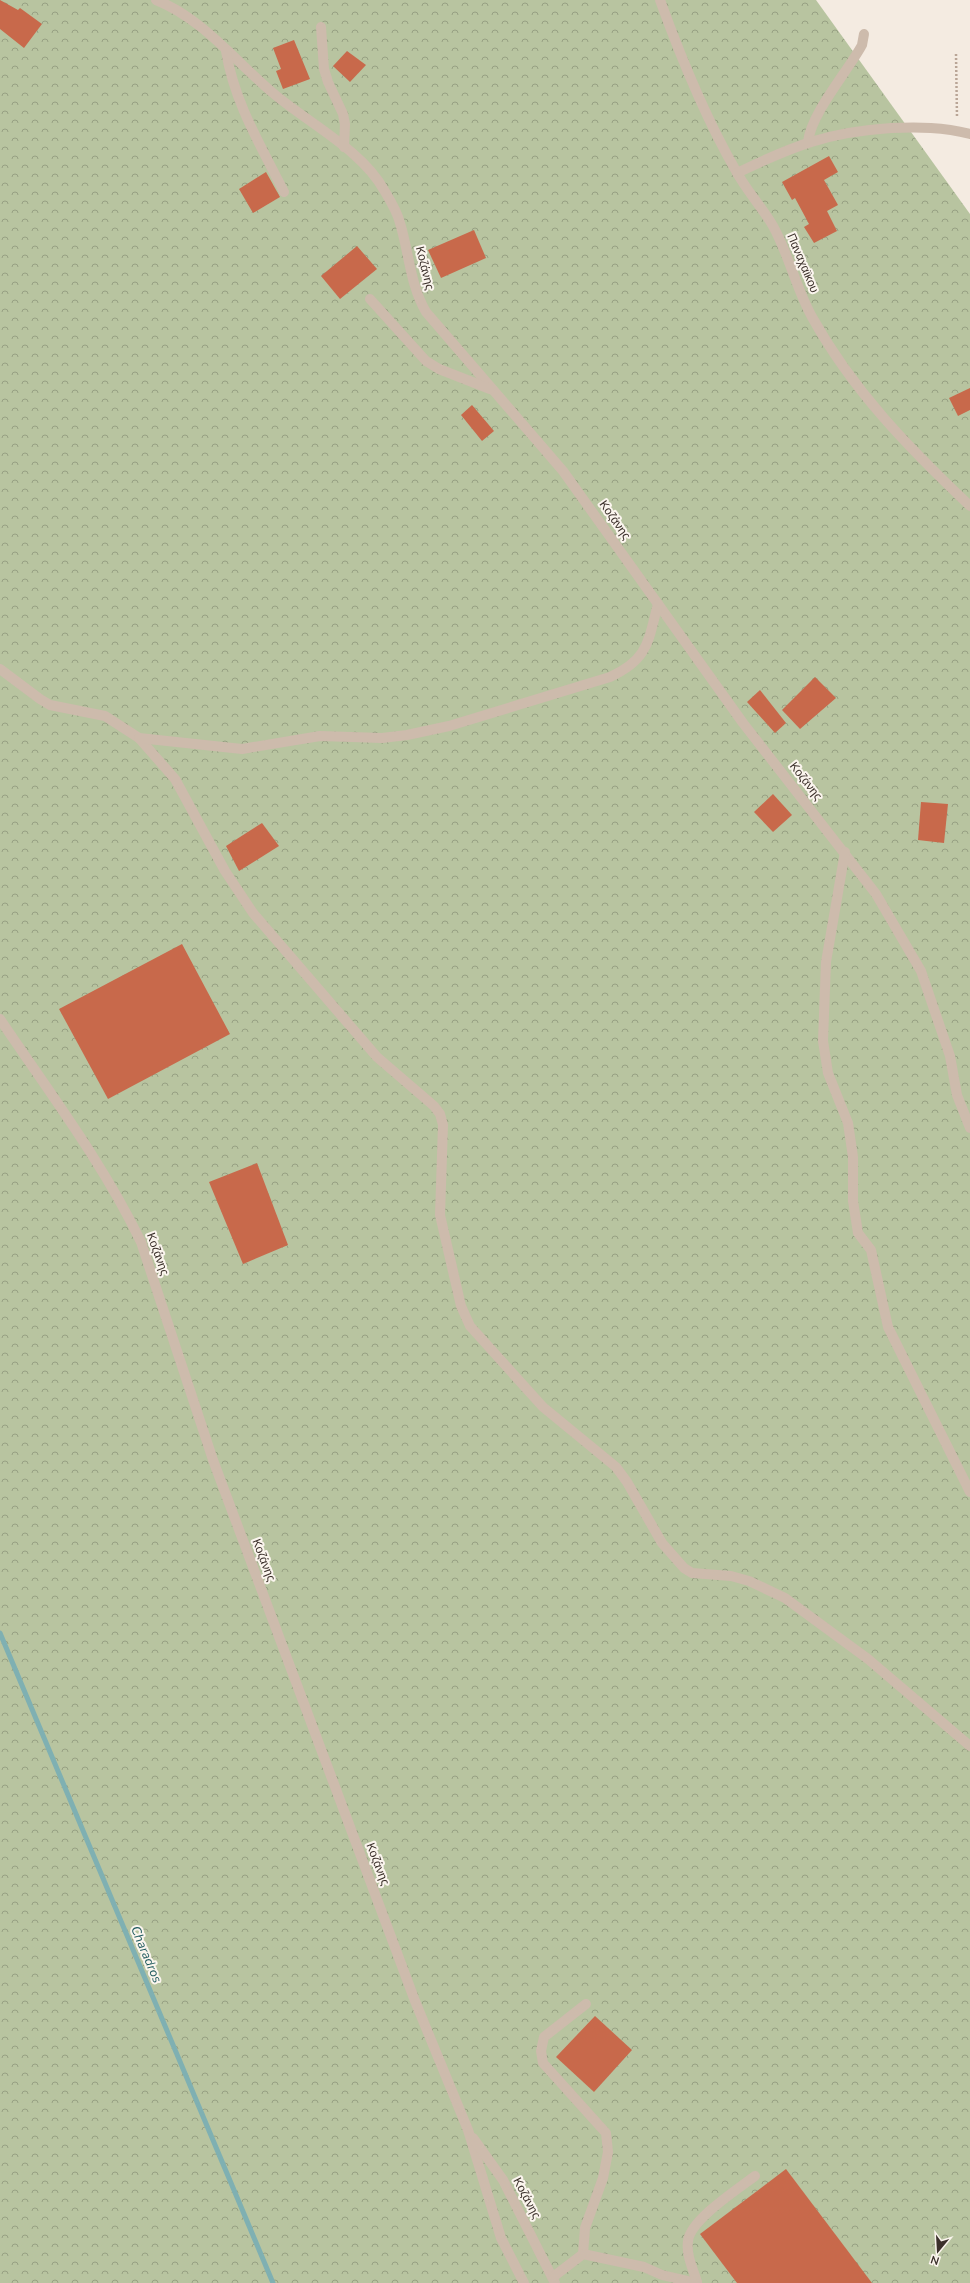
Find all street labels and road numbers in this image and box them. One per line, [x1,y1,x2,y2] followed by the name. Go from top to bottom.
[783,231,823,295] street label: Παναχαϊκου
[412,245,438,292] street label: Κοζάνης
[596,497,634,543] street label: Κοζάνης
[786,759,826,804] street label: Κοζάνης
[143,1230,173,1278] street label: Κοζάνης
[249,1536,280,1584] street label: Κοζάνης
[363,1840,394,1888] street label: Κοζάνης
[510,2175,545,2222] street label: Κοζάνης

